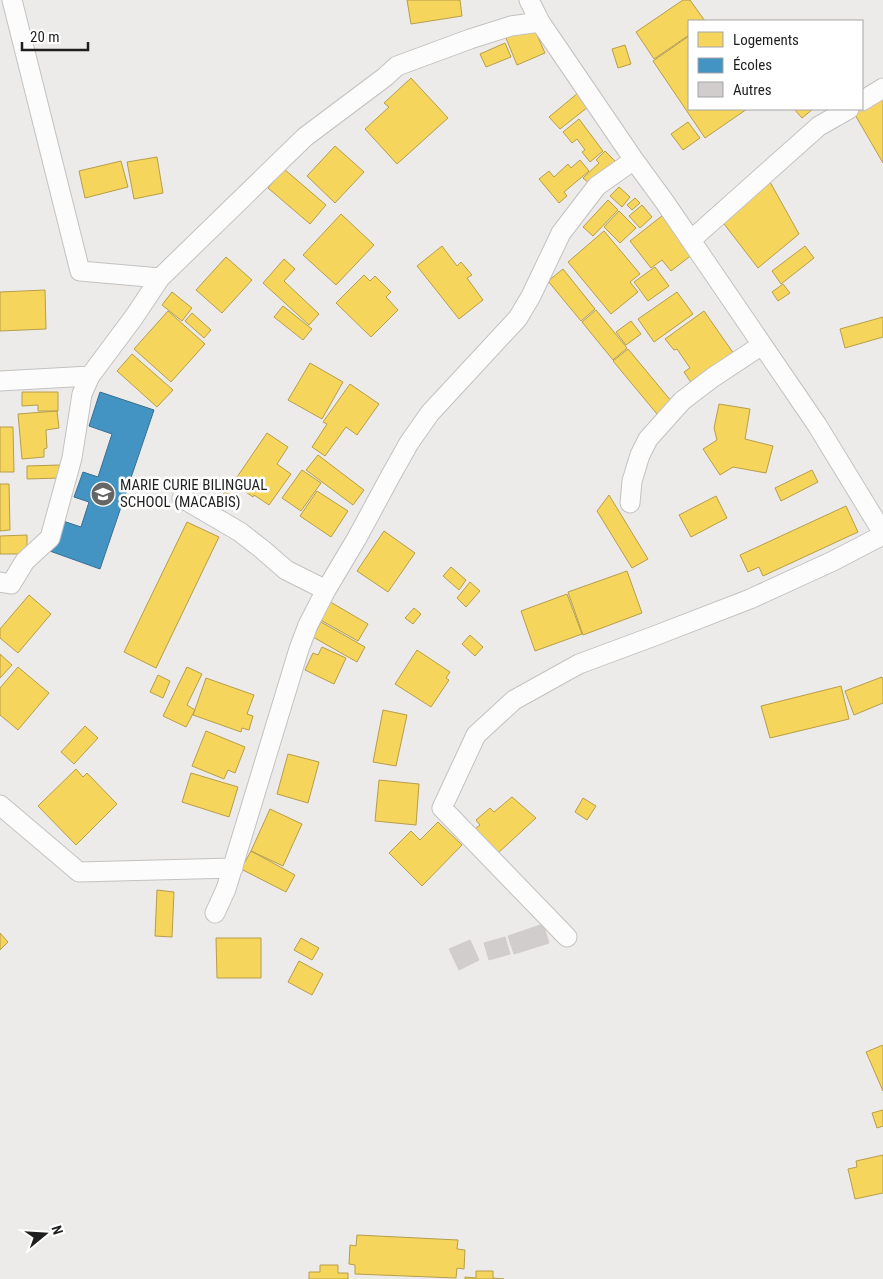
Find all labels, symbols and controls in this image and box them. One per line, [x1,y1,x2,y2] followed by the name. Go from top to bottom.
[22,20,89,52] scale bar
[688,20,863,110] legend
[30,28,60,46] text: 20 m
[733,31,799,49] text: Logements
[733,56,772,74] text: Écoles
[733,81,772,99] text: Autres
[120,476,267,511] place label: MARIE CURIE BILINGUAL SCHOOL (MACABIS)
[90,481,116,507] school or university icon: MARIE CURIE BILINGUAL SCHOOL (MACABIS)
[20,1209,70,1259] north arrow
[48,1223,66,1237] text: N

